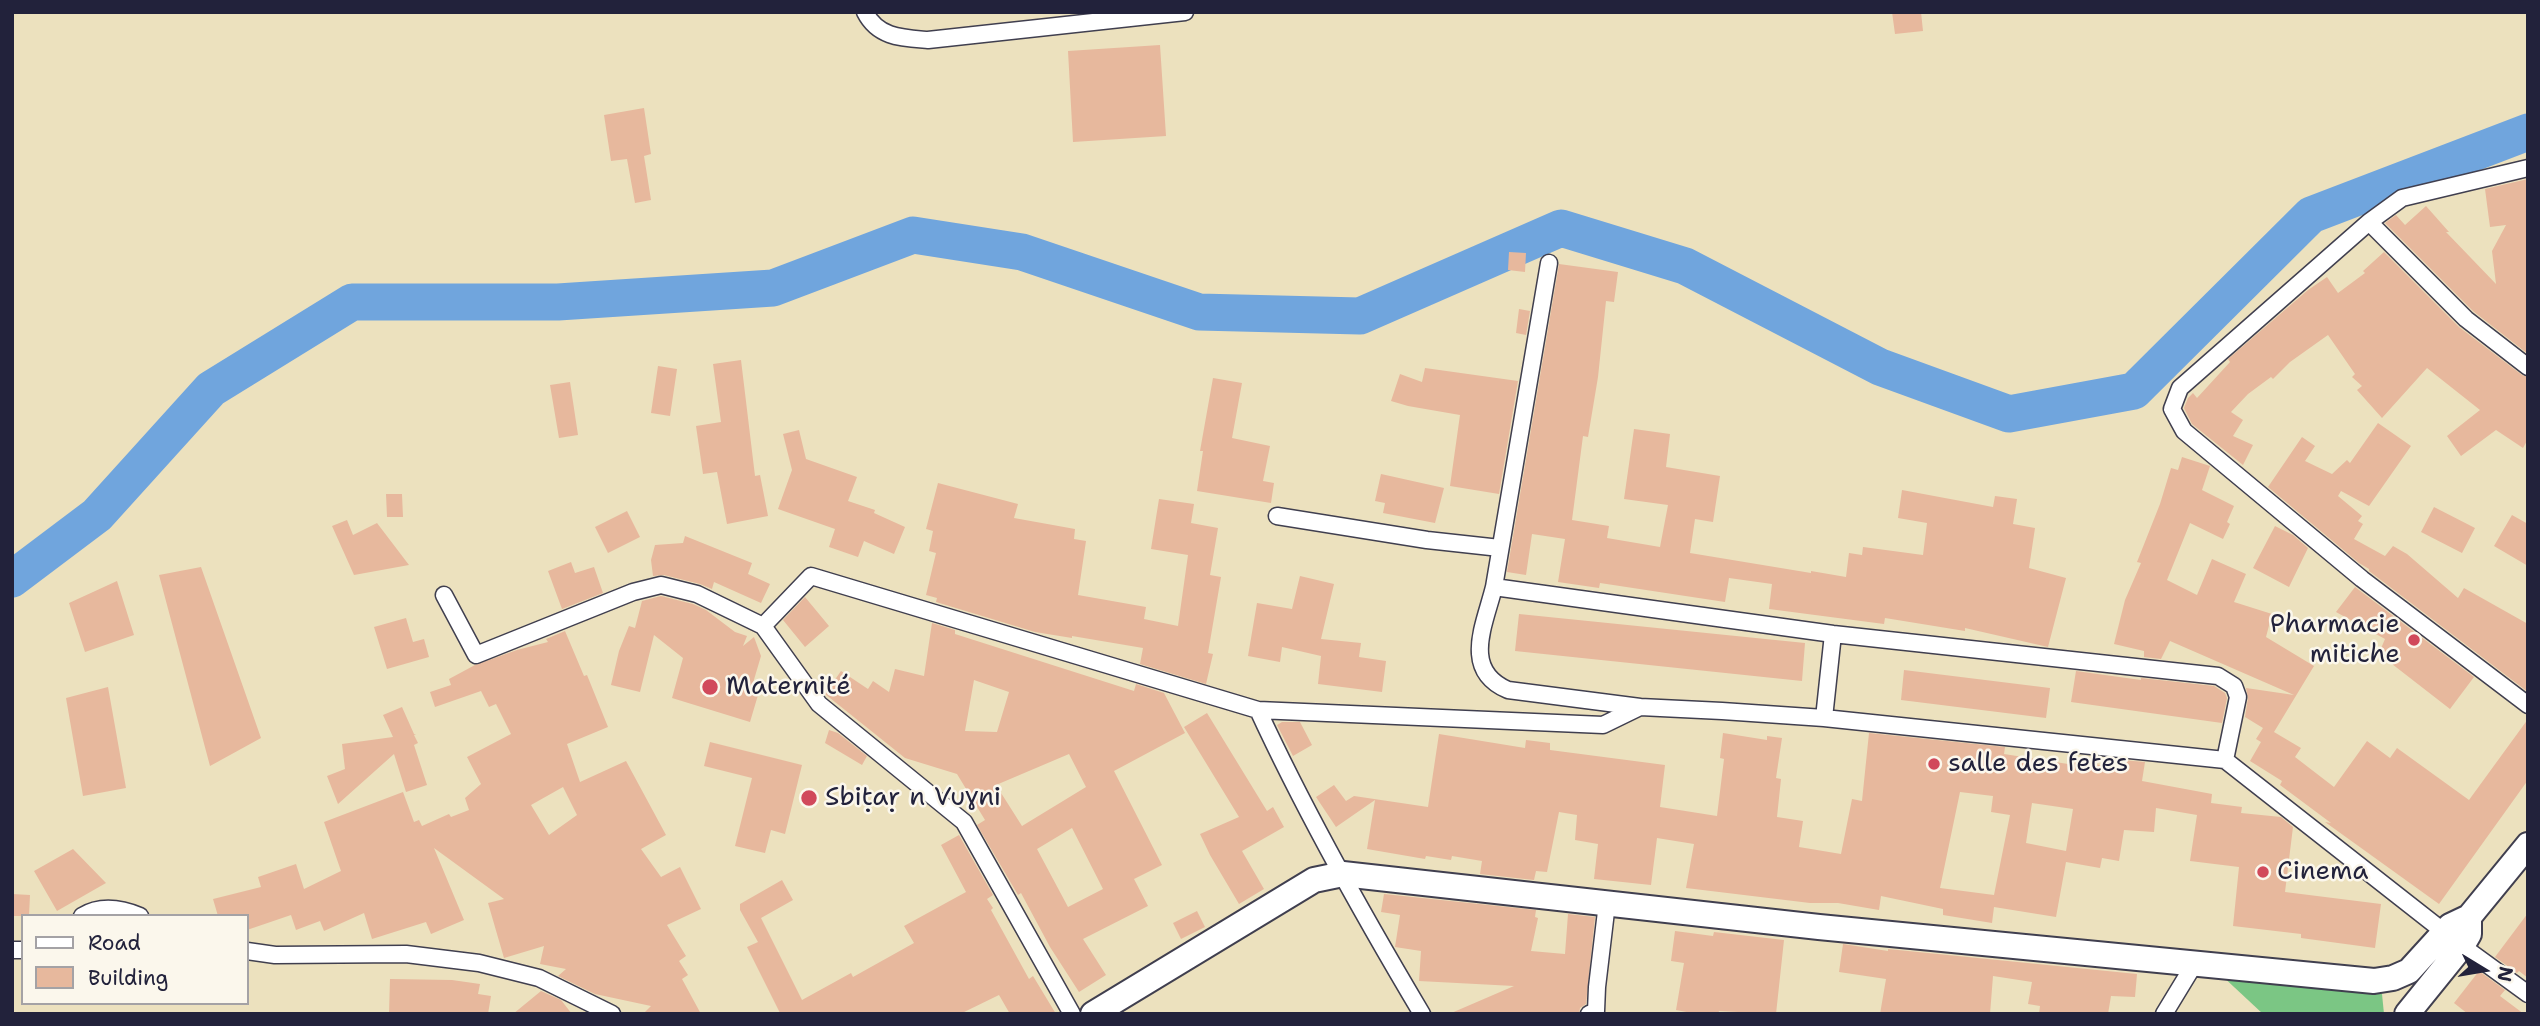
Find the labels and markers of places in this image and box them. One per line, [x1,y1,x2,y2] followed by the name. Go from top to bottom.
[2270,609,2400,670] place label: Pharmacie mitiche
[2406,632,2422,648] marker: Pharmacie mitiche
[726,671,851,703] place label: Maternité
[700,677,720,697] marker: Maternité
[1948,748,2128,780] place label: salle des fetes
[1926,756,1942,772] marker: salle des fetes
[825,782,1001,814] place label: Sbiṭaṛ n Vuɣni
[799,788,819,808] marker: Sbiṭaṛ n Vuɣni
[2277,856,2369,888] place label: Cinema
[2255,864,2271,880] marker: Cinema

